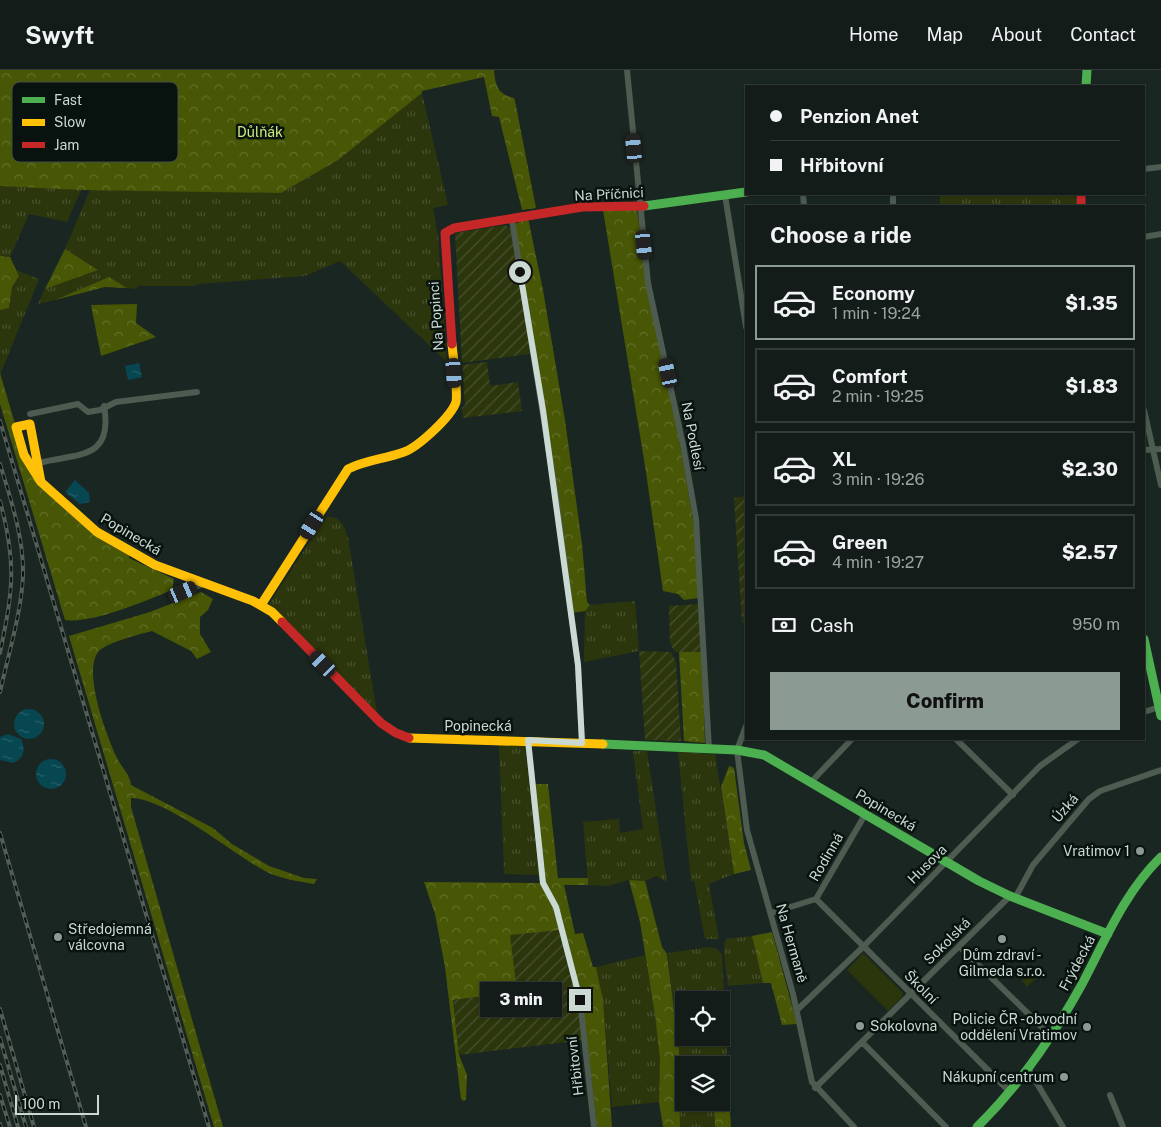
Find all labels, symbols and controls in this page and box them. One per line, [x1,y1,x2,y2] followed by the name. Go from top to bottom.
[25,21,94,49] text: Swyft
[849,24,899,45] text: Home
[927,24,963,45] text: Map
[991,24,1042,45] text: About
[1070,24,1136,45] text: Contact
[12,82,178,162] legend
[54,92,82,108] text: Fast
[800,105,919,127] text: Penzion Anet
[54,114,86,130] text: Slow
[237,124,283,140] park label: Důlňák
[625,132,642,164] car
[54,137,79,153] text: Jam
[800,154,884,176] text: Hřbitovní
[574,184,644,204] street label: Na Příčnici
[770,222,912,248] text: Choose a ride
[634,229,653,261] car
[509,261,531,283] route start
[772,280,817,325] icon: car
[426,281,446,351] street label: Na Popinci
[832,282,915,304] text: Economy
[1065,292,1118,314] text: $1.35
[832,304,921,323] text: 1 min · 19:24
[657,357,678,389] car
[445,358,462,388] car
[772,363,817,408] icon: car
[832,365,908,387] text: Comfort
[1065,375,1118,397] text: $1.83
[832,387,924,406] text: 2 min · 19:25
[679,401,708,472] street label: Na Podlesí
[772,446,817,491] icon: car
[832,448,857,470] text: XL
[1062,458,1118,480] text: $2.30
[832,470,924,489] text: 3 min · 19:26
[297,508,326,542] car
[98,510,164,558] street label: Popinecká
[772,529,817,574] icon: car
[832,531,887,553] text: Green
[1062,541,1118,563] text: $2.57
[832,553,924,572] text: 4 min · 19:27
[166,579,199,605] car
[770,611,798,639] icon: cash
[810,614,854,636] text: Cash
[1072,615,1120,634] text: 950 m
[307,648,338,680] car
[770,672,1120,730] button: Confirm
[444,718,512,734] street label: Popinecká
[853,786,919,834] street label: Popinecká
[1047,789,1081,825] street label: Úzká
[806,830,846,884] street label: Rodinná
[904,841,950,887] street label: Husova
[1063,843,1130,859] place label: Vratimov 1
[1134,845,1146,857] marker: Vratimov 1
[773,902,811,984] street label: Na Hermaně
[920,914,974,968] street label: Sokolská
[68,921,152,953] place label: Středojemná válcovna
[52,931,64,943] marker: Středojemná válcovna
[996,933,1008,945] marker: Dům zdraví - Gilmeda s.r.o.
[1056,933,1098,993] street label: Frýdecká
[959,947,1045,979] place label: Dům zdraví - Gilmeda s.r.o.
[901,966,942,1007] street label: Školní
[480,982,562,1018] callout: 3 min
[569,989,591,1011] route end
[500,990,542,1009] text: 3 min
[675,991,730,1111] map controls
[675,991,730,1046] button: locate
[952,1010,1078,1043] place label: Policie ČR - obvodní oddělení Vratimov
[870,1018,937,1034] place label: Sokolovna
[854,1020,866,1032] marker: Sokolovna
[1081,1021,1093,1033] marker: Policie ČR - obvodní oddělení Vratimov
[563,1035,587,1097] street label: Hřbitovní
[675,1056,730,1111] button: layers
[942,1069,1054,1085] place label: Nákupní centrum
[1058,1071,1070,1083] marker: Nákupní centrum
[15,1092,99,1115] scale bar
[22,1096,60,1112] text: 100 m

